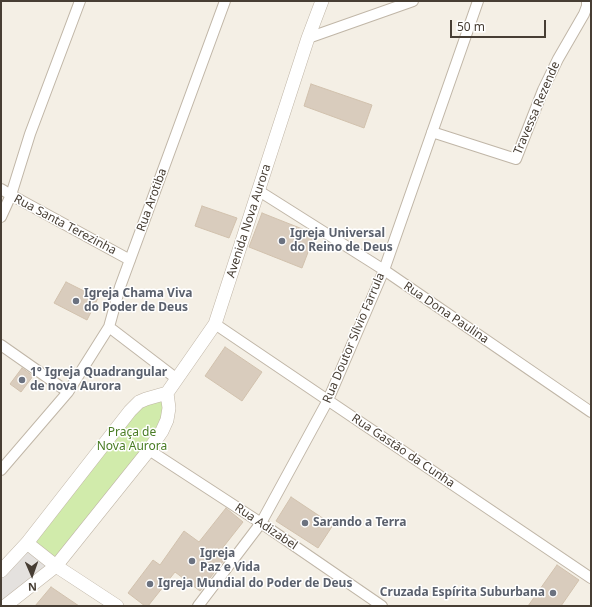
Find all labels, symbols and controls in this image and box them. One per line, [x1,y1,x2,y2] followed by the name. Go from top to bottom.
[452,12,548,38] scale bar
[457,18,485,35] text: 50 m
[511,59,563,157] street label: Travessa Rezende
[224,162,274,280] street label: Avenida Nova Aurora
[134,167,170,233] street label: Rua Arotiba
[11,192,119,258] street label: Rua Santa Terezinha
[290,227,393,255] place label: Igreja Universal do Reino de Deus
[277,236,287,246] marker: Igreja Universal do Reino de Deus
[320,271,388,405] street label: Rua Doutor Sílvio Farrula
[401,279,491,347] street label: Rua Dona Paulina
[84,287,193,315] place label: Igreja Chama Viva do Poder de Deus
[71,296,81,306] marker: Igreja Chama Viva do Poder de Deus
[30,366,167,394] place label: 1° Igreja Quadrangular de nova Aurora
[17,375,27,385] marker: 1° Igreja Quadrangular de nova Aurora
[349,411,457,491] street label: Rua Gastão da Cunha
[97,426,167,454] park label: Praça de Nova Aurora
[232,501,300,553] street label: Rua Adizabel
[313,516,406,530] place label: Sarando a Terra
[300,518,310,528] marker: Sarando a Terra
[200,547,260,575] place label: Igreja Paz e Vida
[12,555,52,595] north arrow
[187,556,197,566] marker: Igreja Paz e Vida
[158,577,352,591] place label: Igreja Mundial do Poder de Deus
[145,579,155,589] marker: Igreja Mundial do Poder de Deus
[28,580,37,595] text: N
[380,586,545,600] place label: Cruzada Espírita Suburbana
[548,588,558,598] marker: Cruzada Espírita Suburbana

